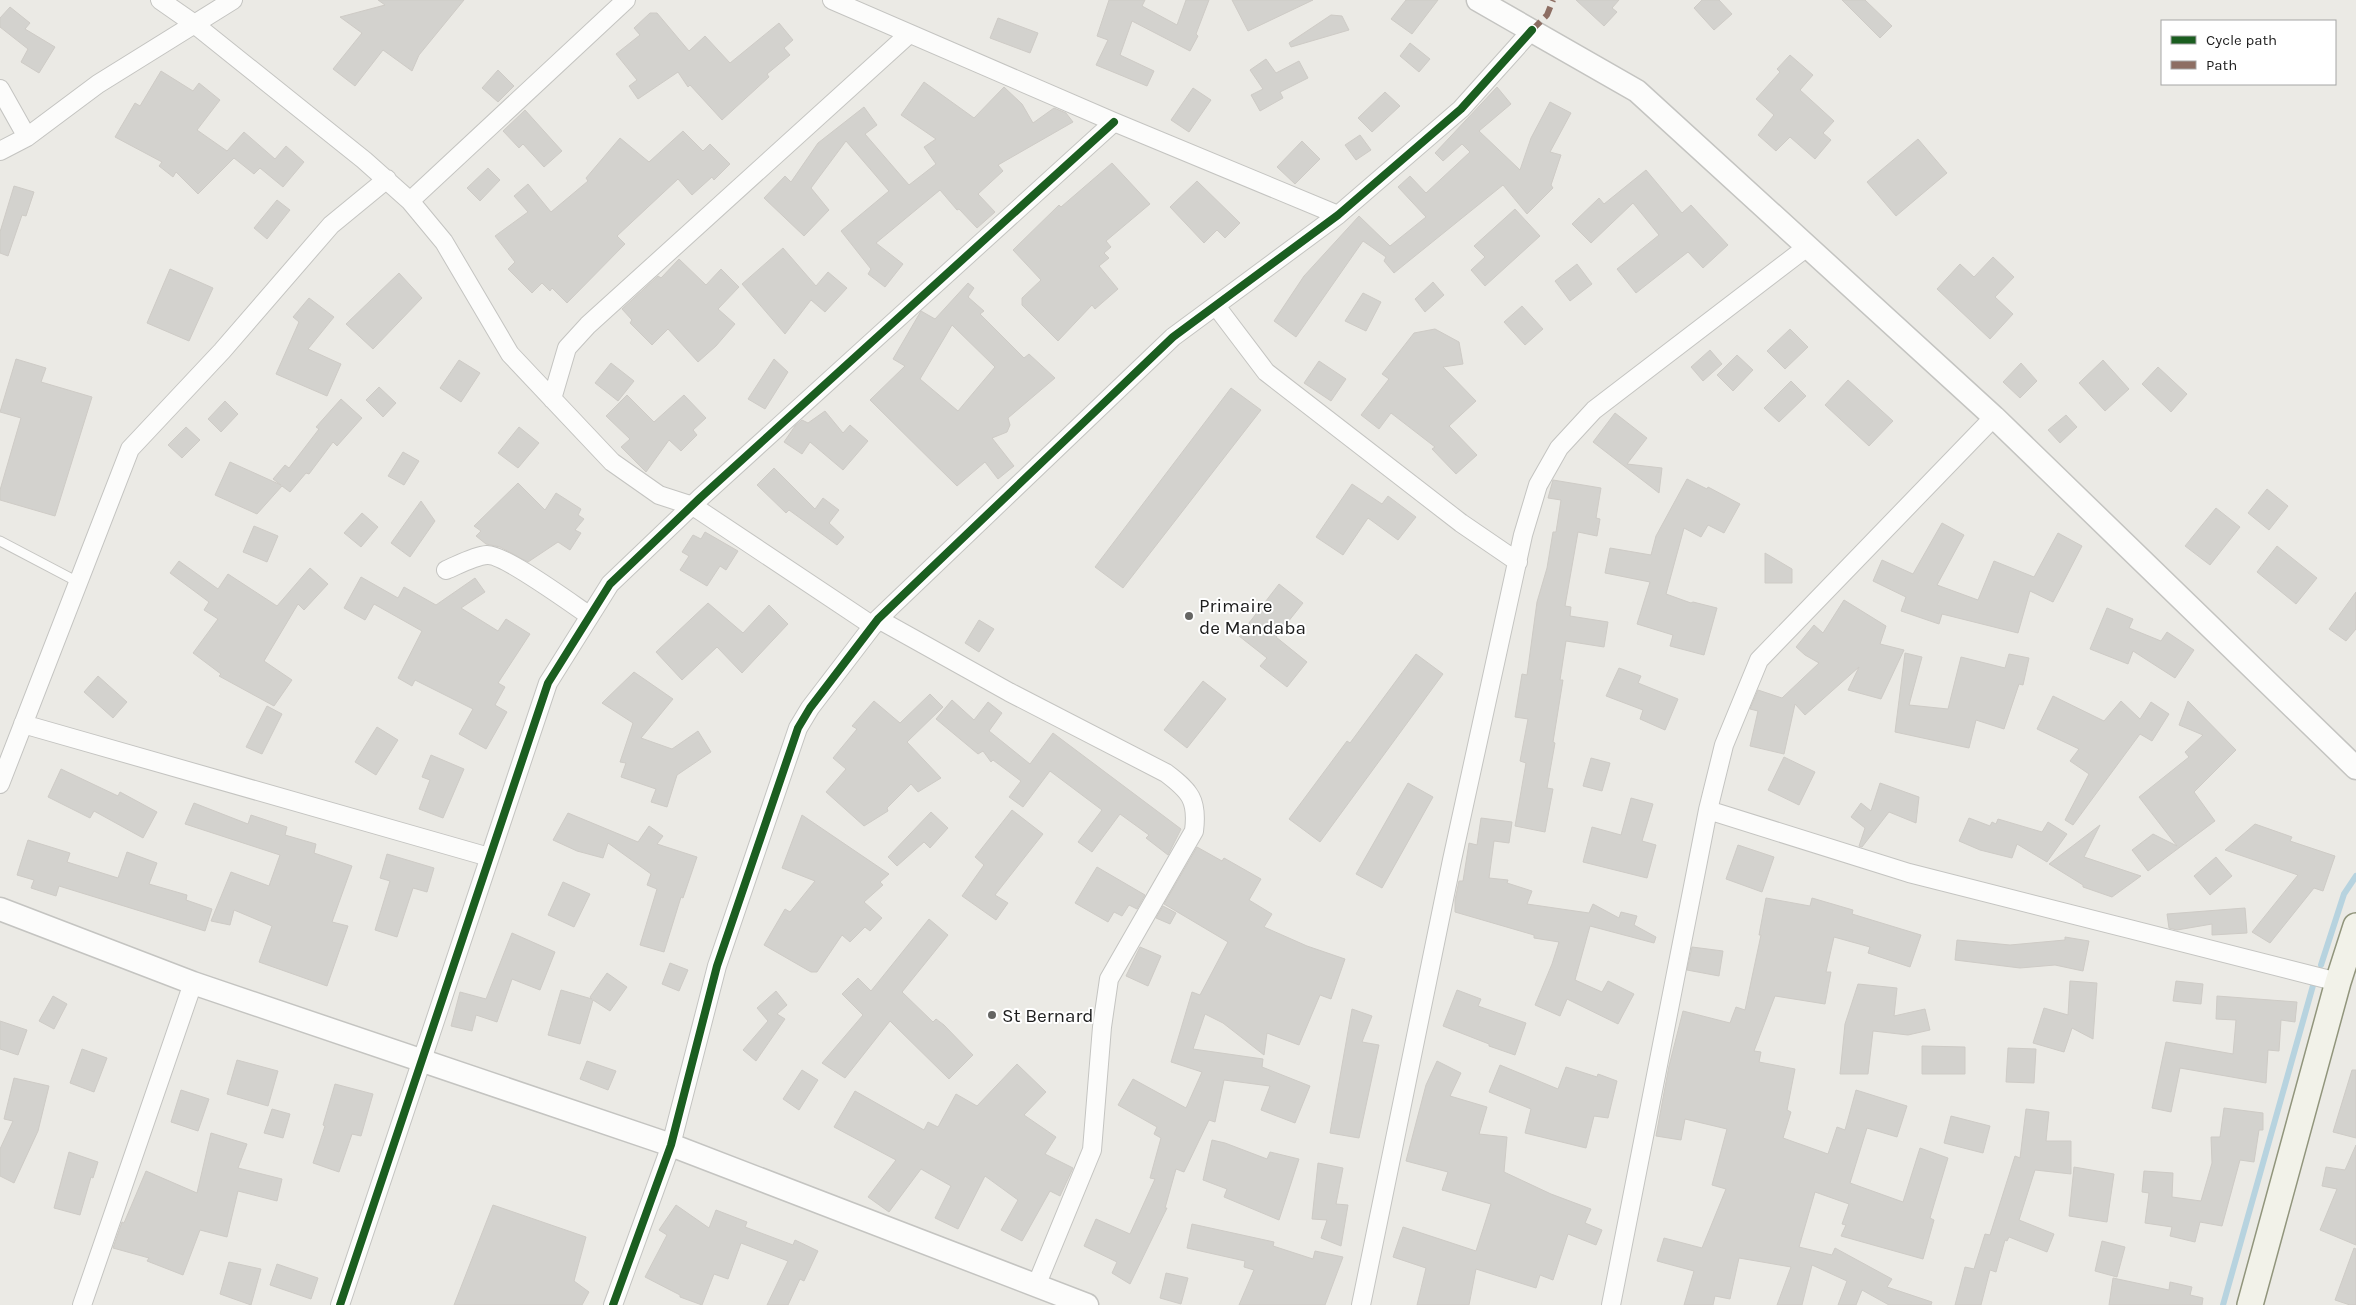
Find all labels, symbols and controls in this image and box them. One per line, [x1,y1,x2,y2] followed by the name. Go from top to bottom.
[2161,20,2336,85] legend
[2206,31,2277,49] text: Cycle path
[2206,56,2237,74] text: Path
[1199,595,1306,639] place label: Primaire de Mandaba
[1183,610,1195,622] marker: Primaire de Mandaba
[1002,1005,1094,1027] place label: St Bernard
[986,1009,998,1021] marker: St Bernard

